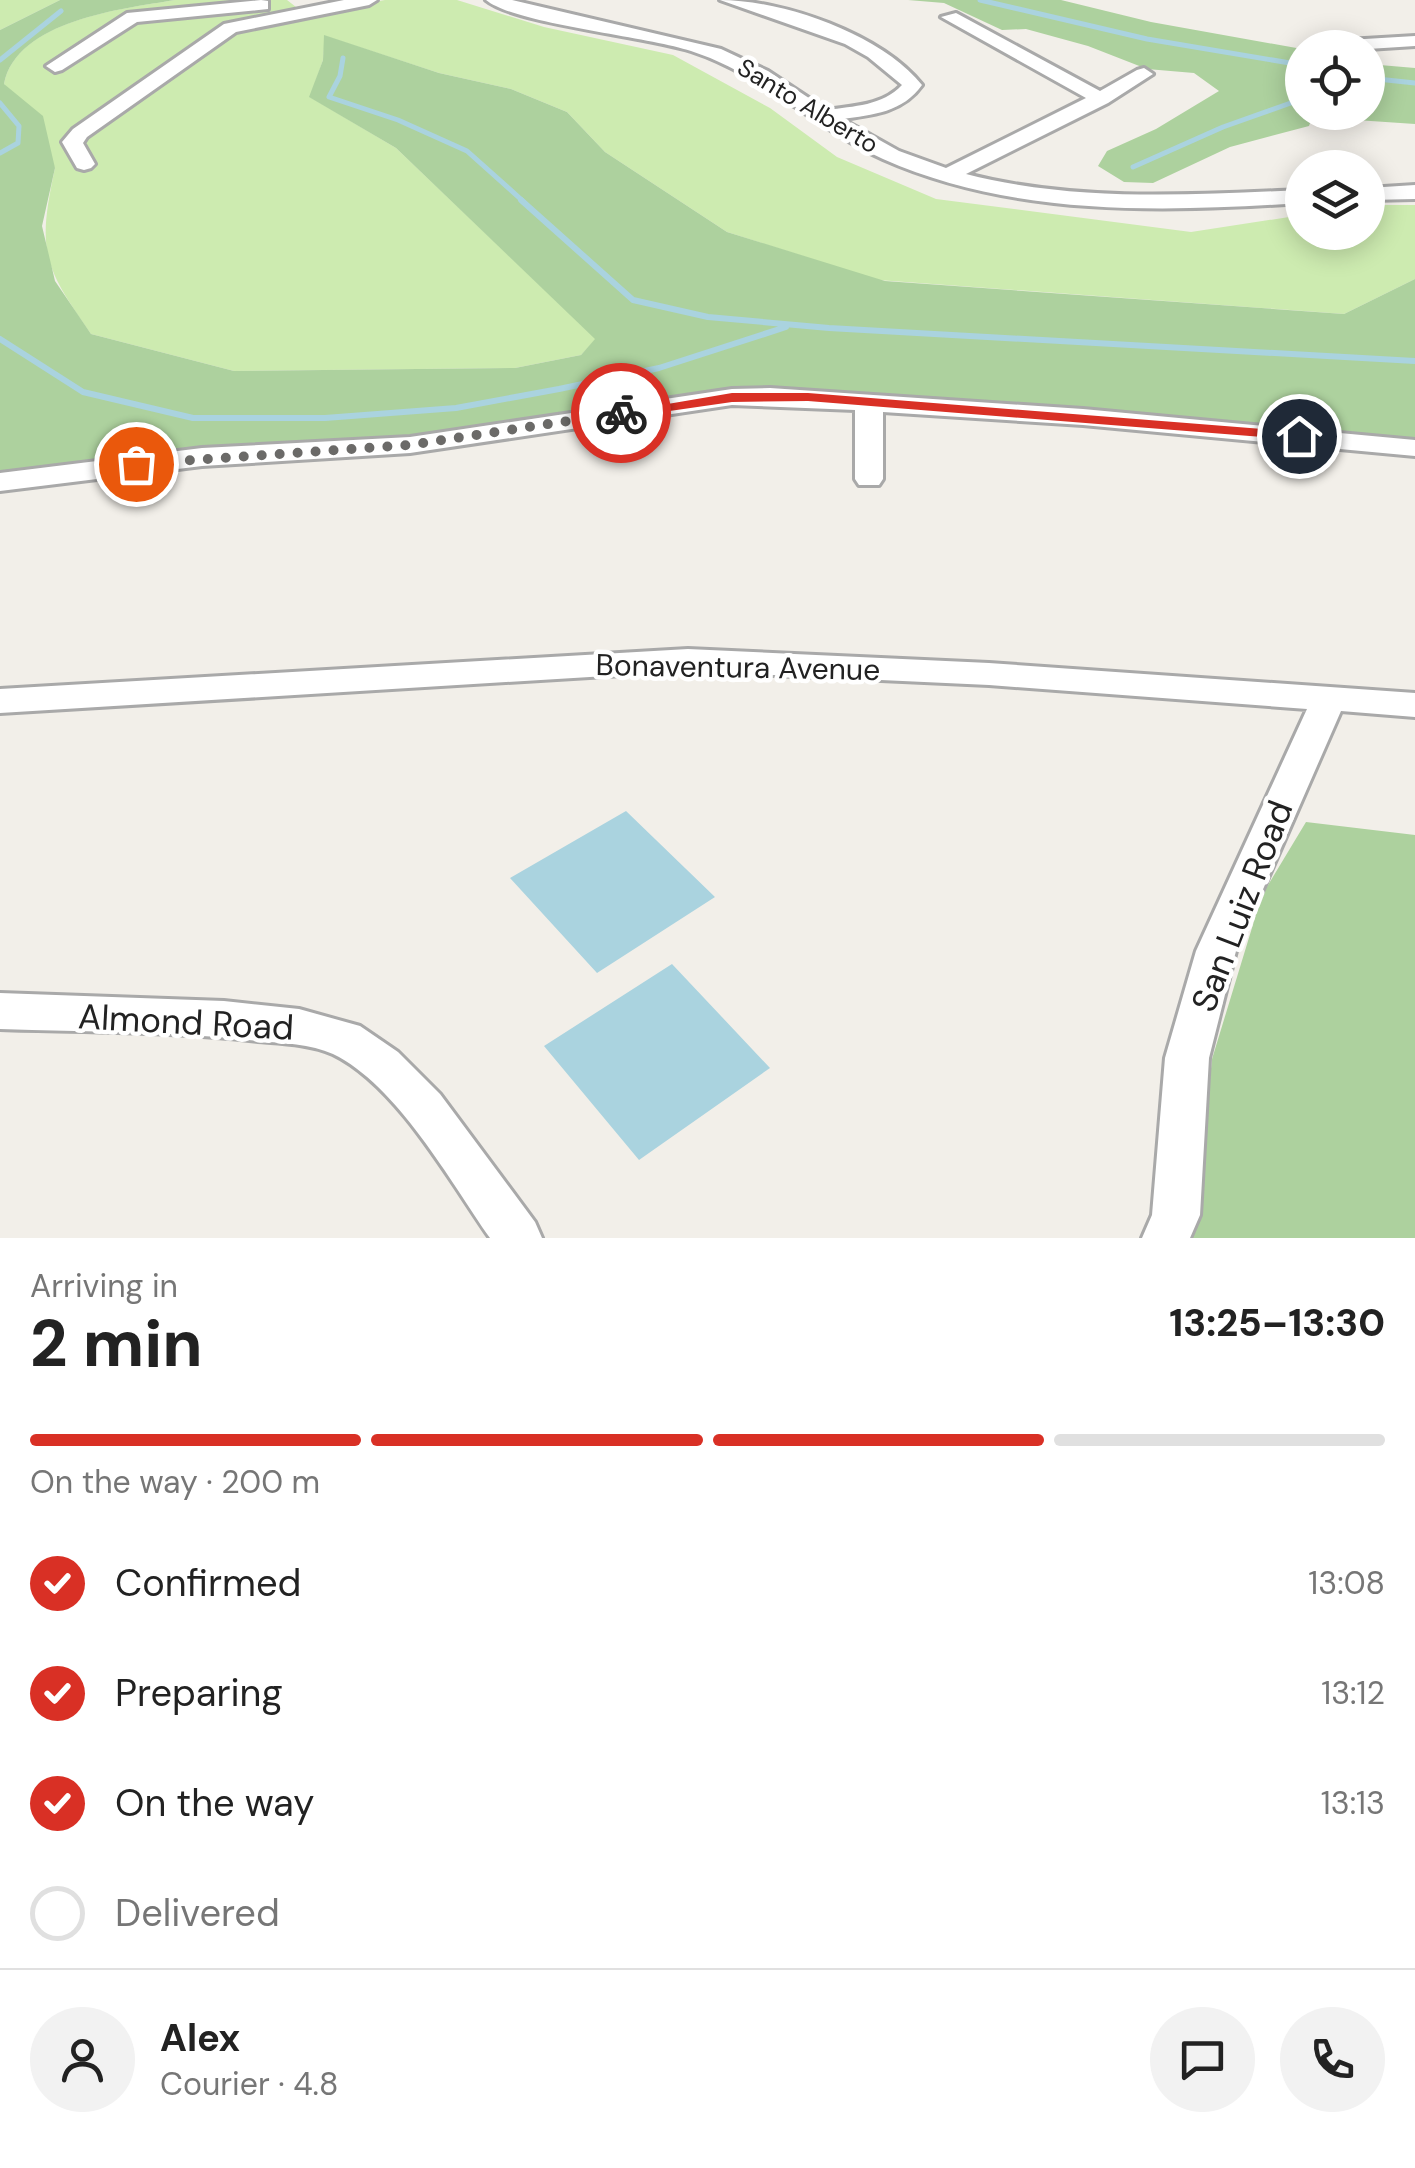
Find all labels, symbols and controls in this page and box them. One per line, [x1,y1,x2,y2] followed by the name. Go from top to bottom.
[1285,30,1385,250] map controls
[1285,30,1385,130] button: locate
[731,51,885,161] street label: Santo Alberto
[1285,150,1385,250] button: layers
[571,363,671,463] courier
[594,386,649,441] icon: bike
[1257,394,1342,479] pin
[1272,409,1327,464] icon: home
[94,422,179,507] pin
[109,437,164,492] icon: bag
[595,645,881,689] street label: Bonaventura Avenue
[1181,794,1303,1018] street label: San Luiz Road
[77,993,295,1051] street label: Almond Road
[30,1265,178,1307] text: Arriving in
[1169,1298,1385,1348] text: 13:25–13:30
[30,1302,203,1386] text: 2 min
[30,1461,320,1503] text: On the way · 200 m
[30,1556,85,1611] icon: check
[115,1558,301,1608] text: Confirmed
[1308,1562,1385,1604] text: 13:08
[30,1666,85,1721] icon: check
[115,1668,283,1718] text: Preparing
[1321,1672,1385,1714] text: 13:12
[30,1776,85,1831] icon: check
[115,1778,314,1828] text: On the way
[1321,1782,1385,1824] text: 13:13
[115,1888,280,1938] text: Delivered
[30,2007,135,2112] button: person
[1150,2007,1255,2112] button: chat
[1280,2007,1385,2112] button: phone
[160,2013,240,2063] text: Alex
[160,2063,338,2105] text: Courier · 4.8

